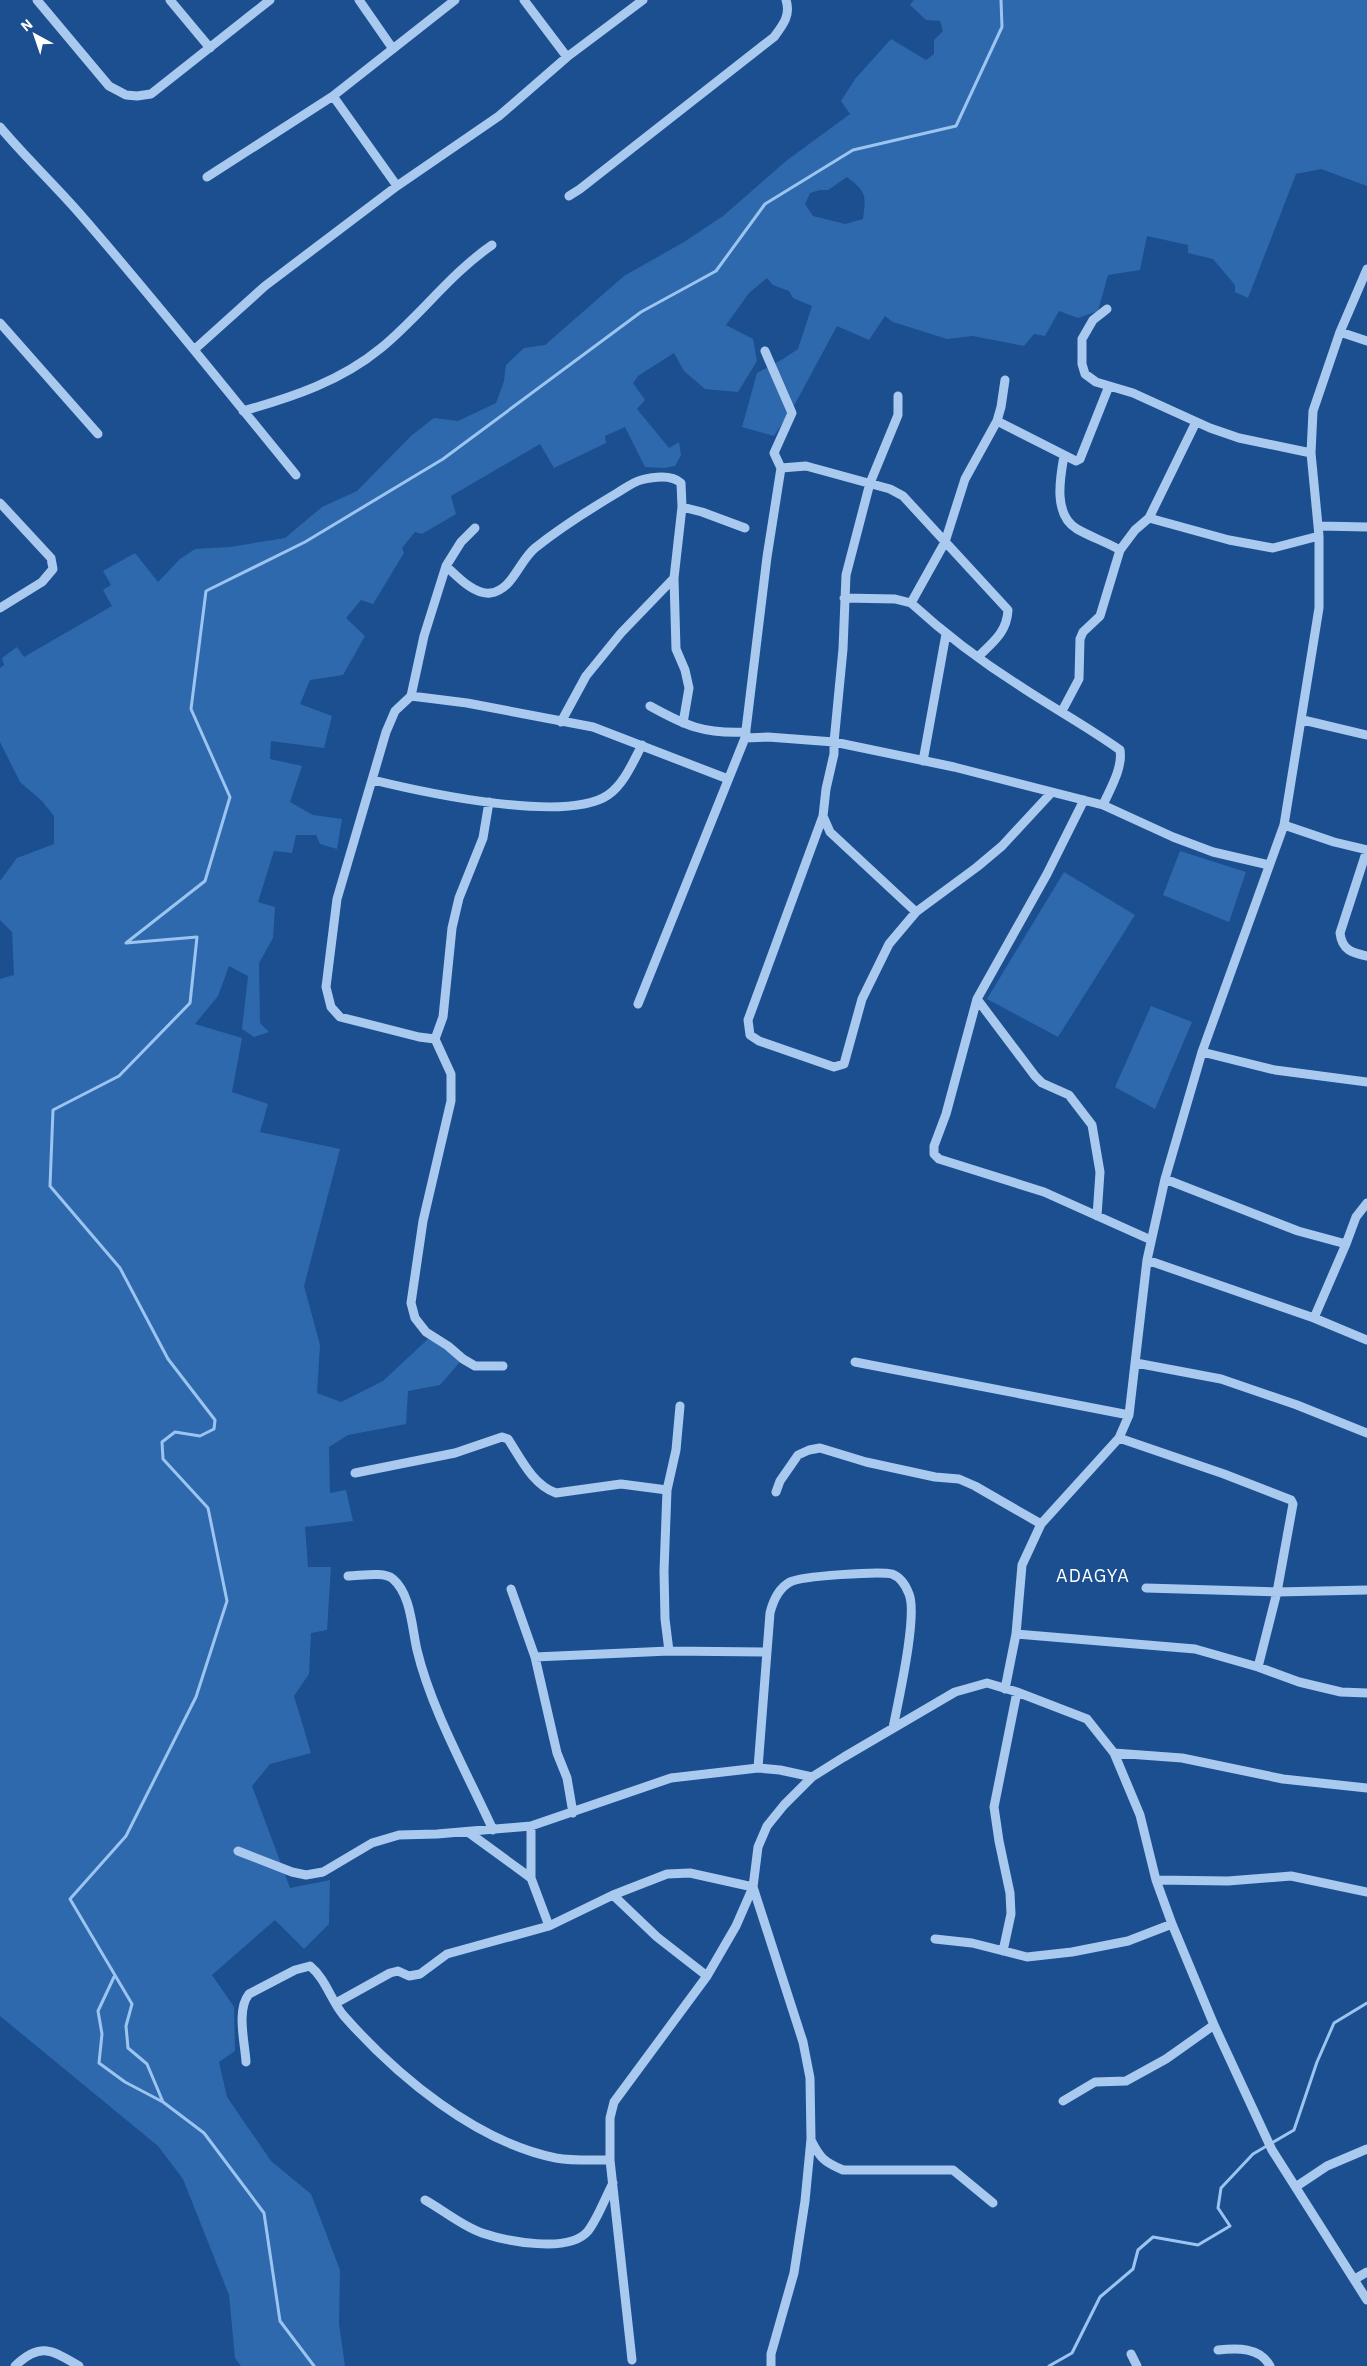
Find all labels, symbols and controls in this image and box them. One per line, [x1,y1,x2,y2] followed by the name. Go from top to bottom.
[10,10,60,60] north arrow
[17,15,36,35] text: N
[1056,1564,1130,1587] district label: ADAGYA

